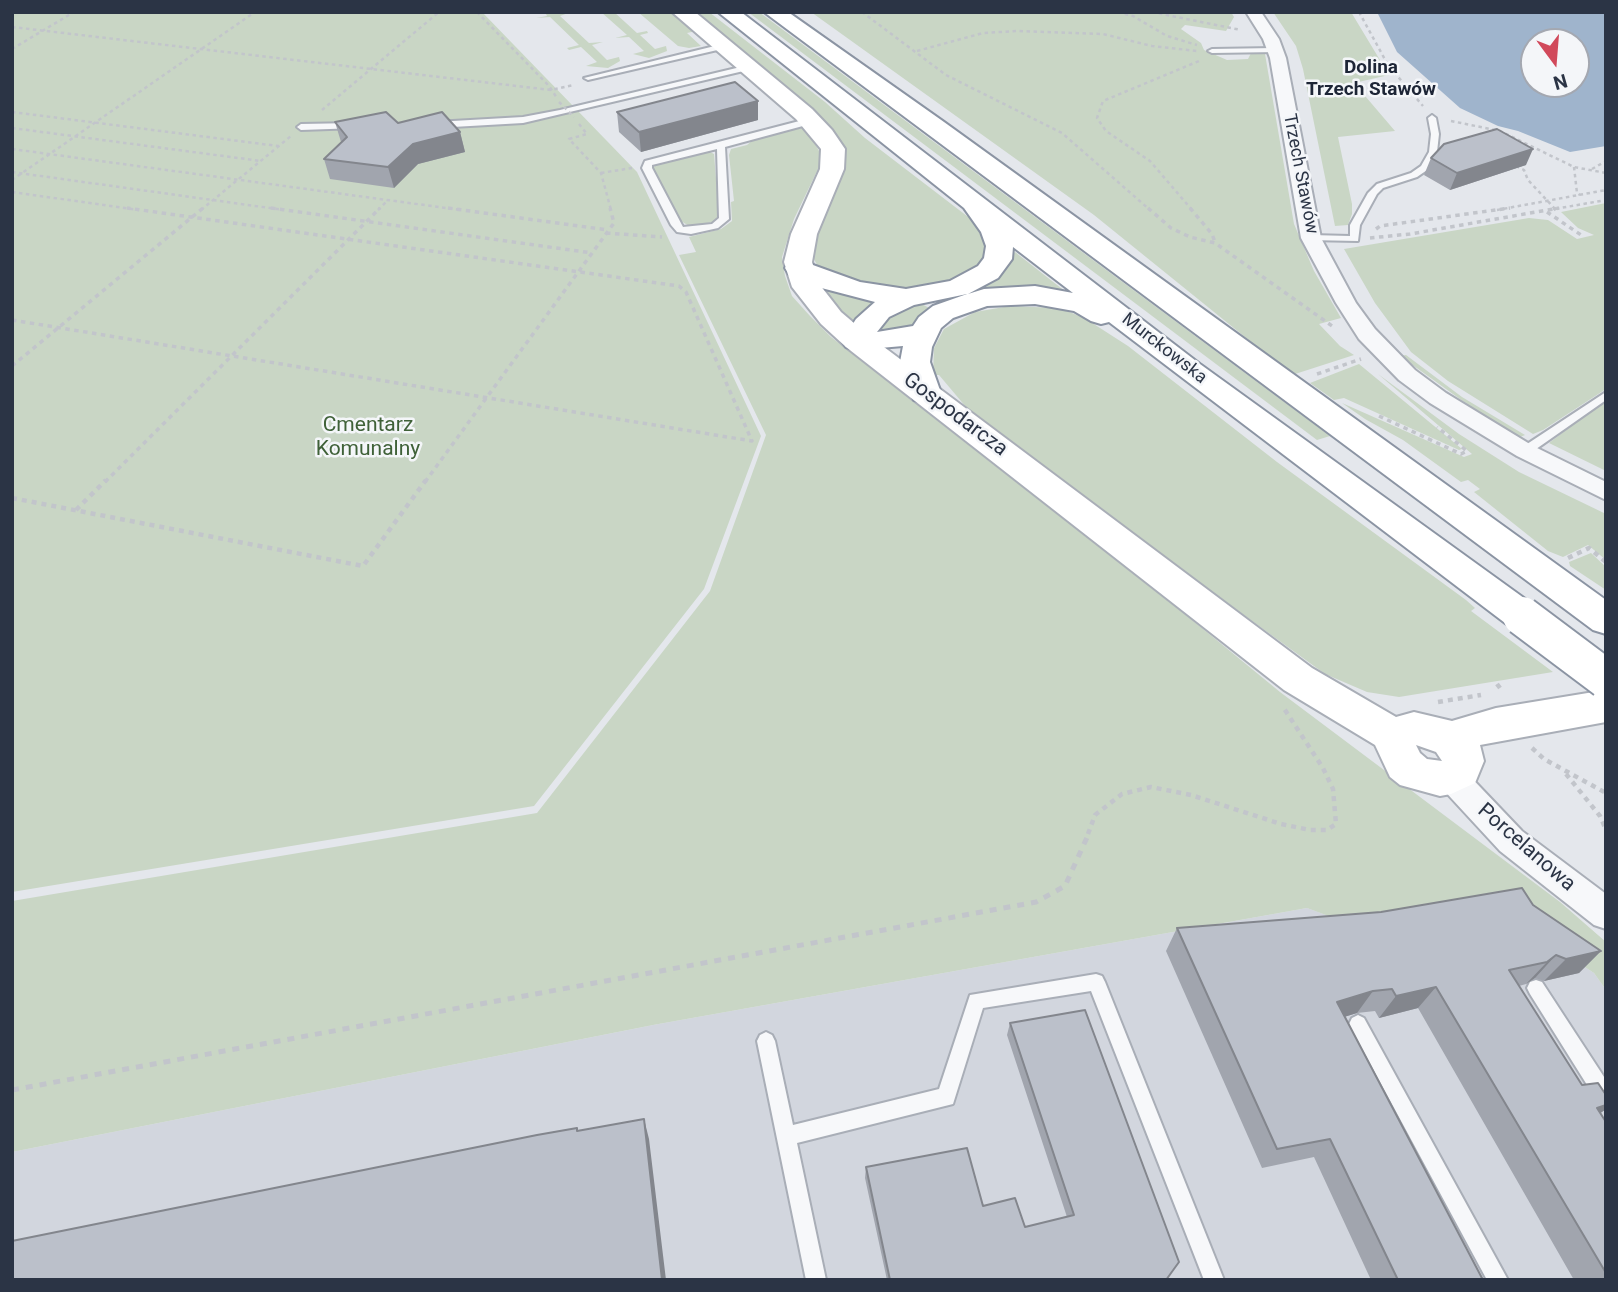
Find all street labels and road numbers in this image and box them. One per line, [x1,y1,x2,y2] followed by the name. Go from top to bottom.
[1278,112,1322,236] street label: Trzech Stawów
[1117,309,1211,389] street label: Murckowska
[898,368,1012,462] street label: Gospodarcza
[1472,799,1580,897] street label: Porcelanowa

